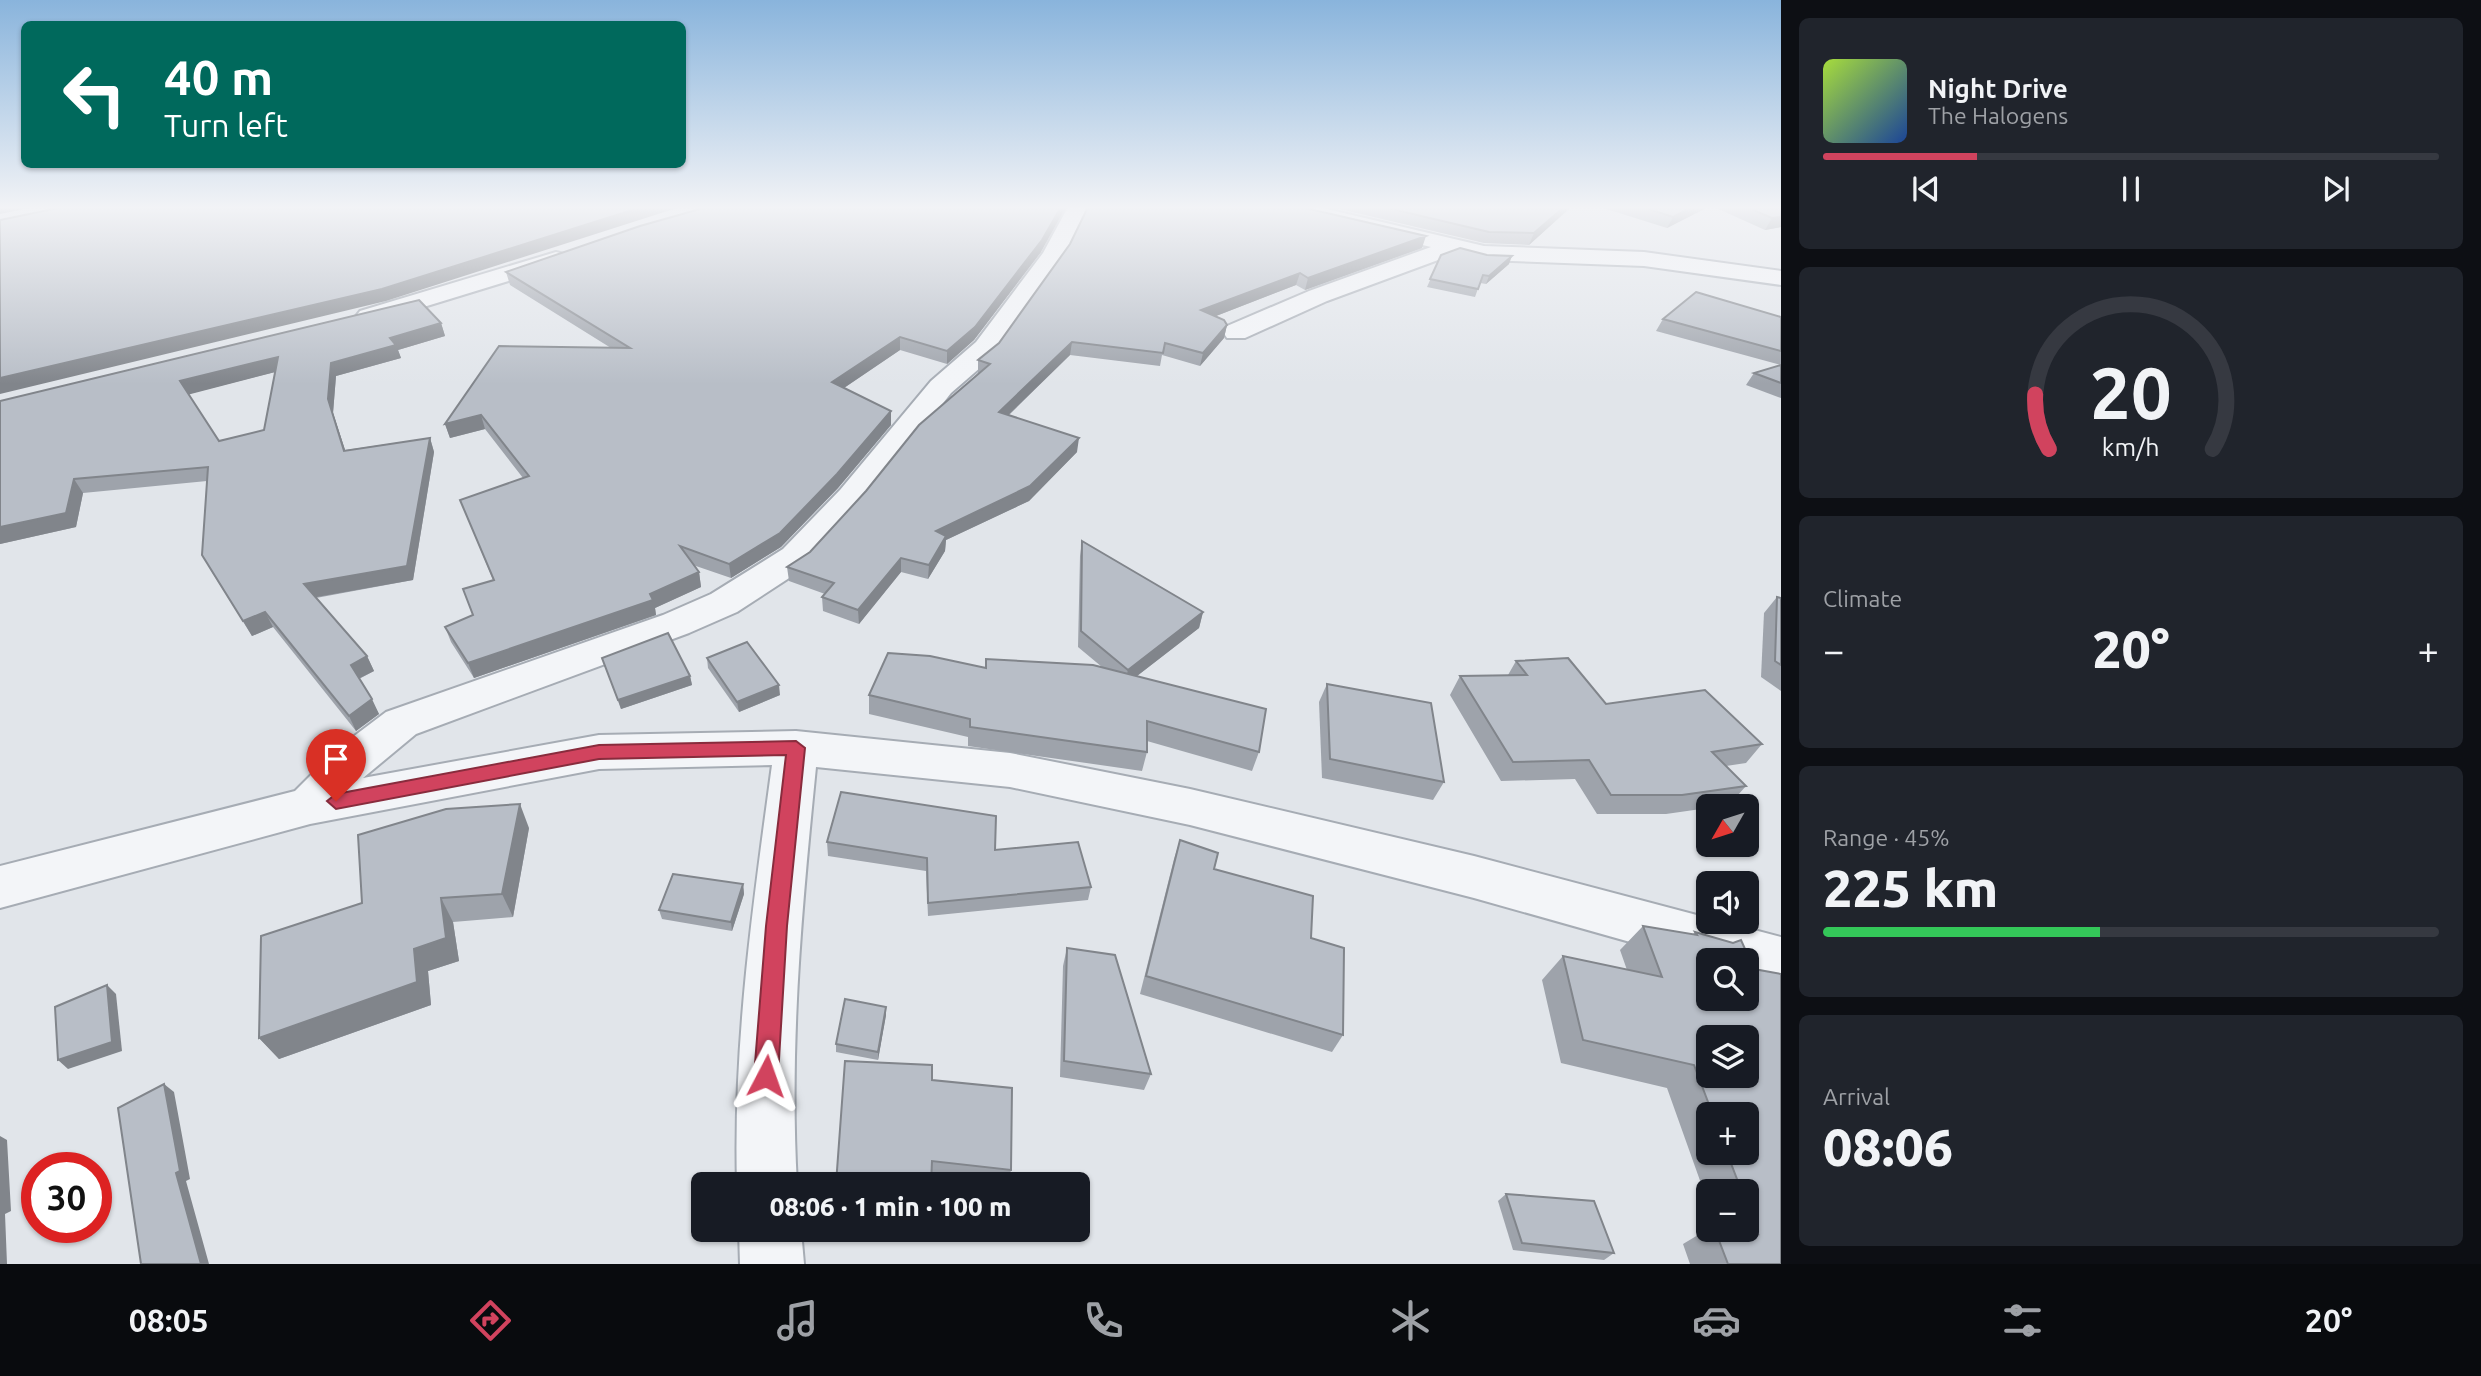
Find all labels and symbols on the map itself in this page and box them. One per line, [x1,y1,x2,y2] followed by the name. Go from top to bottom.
[306,729,366,801] pin
[1696,794,1759,858] north arrow
[729,1039,803,1113] position arrow
[21,1152,112,1243] speed limit sign: 30

